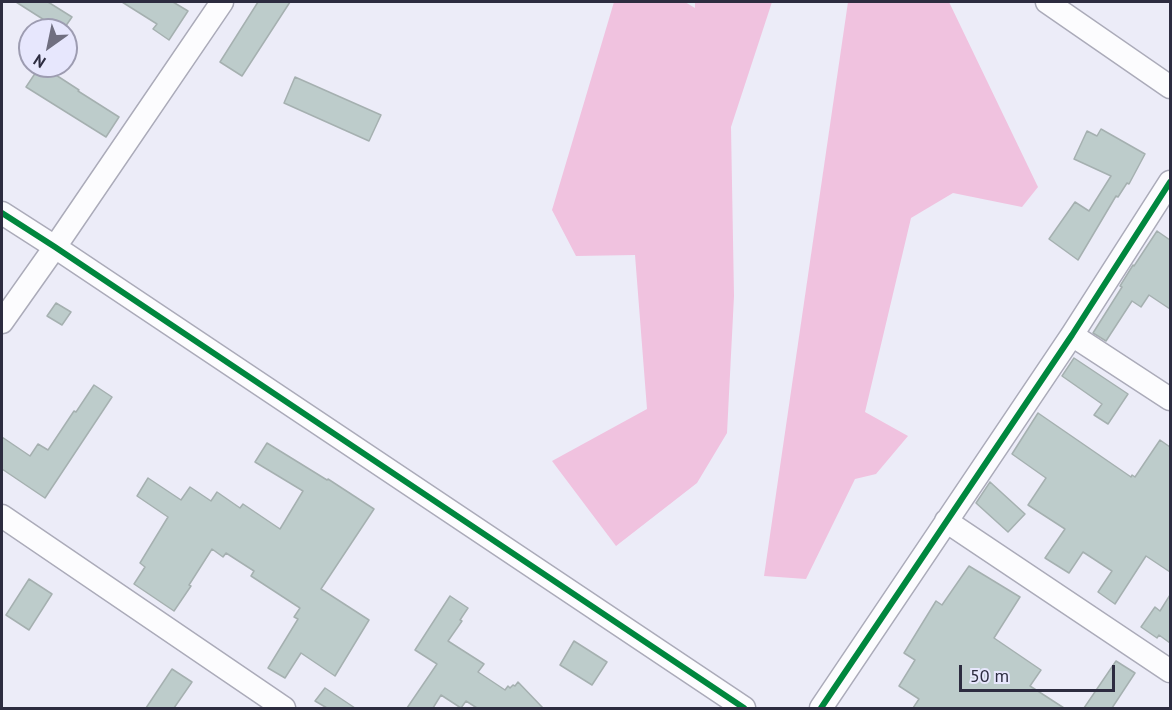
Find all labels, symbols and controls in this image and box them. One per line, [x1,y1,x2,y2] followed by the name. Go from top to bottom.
[18,18,78,78] north arrow
[29,50,49,73] text: N
[962,653,1118,691] scale bar
[970,664,1009,687] text: 50 m

